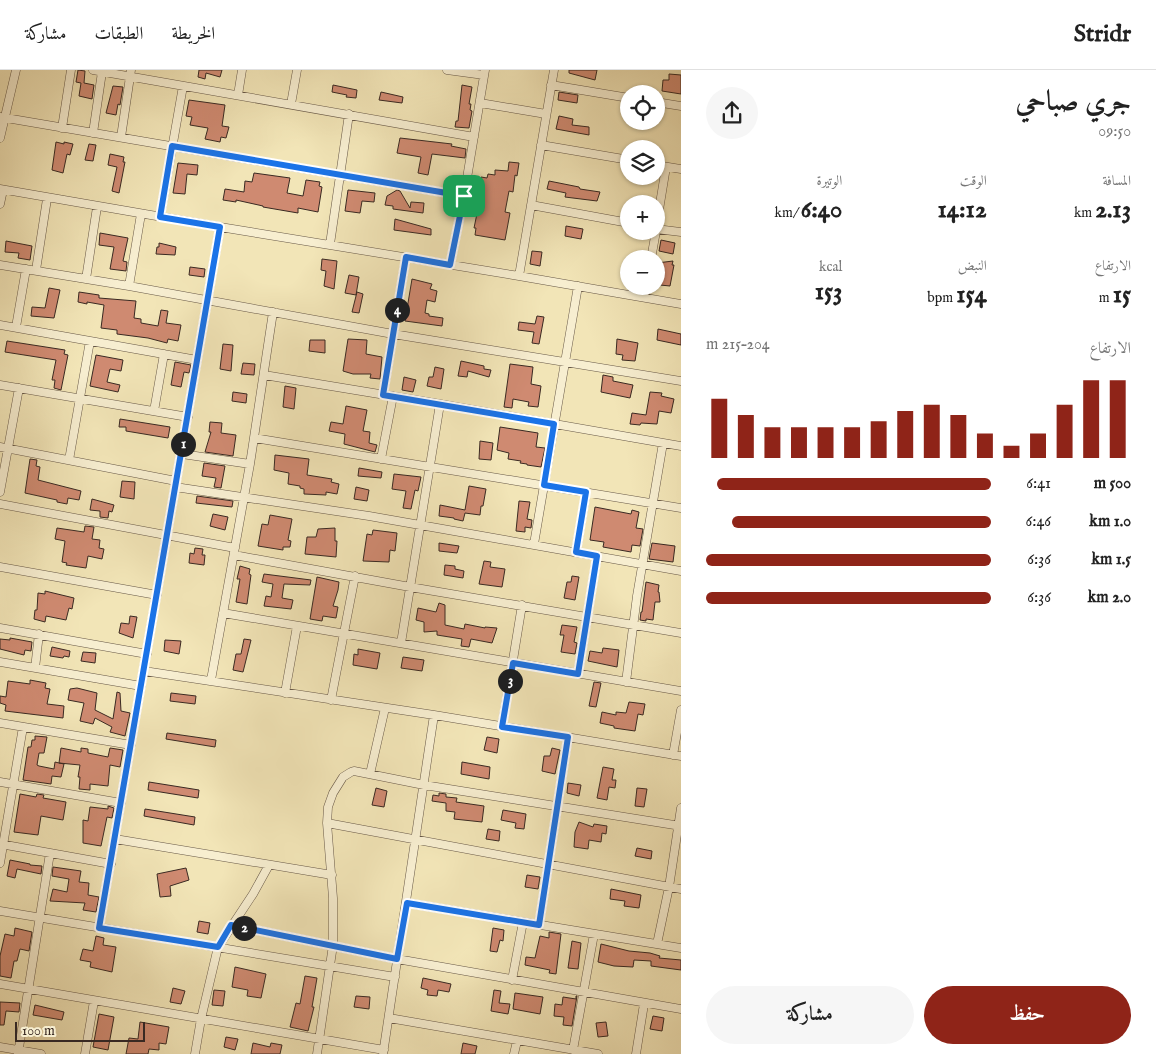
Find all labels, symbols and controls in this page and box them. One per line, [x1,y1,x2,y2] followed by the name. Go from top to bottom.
[1074,19,1131,50] text: Stridr
[25,23,66,46] text: مشاركة
[94,23,143,46] text: الطبقات
[171,23,215,46] text: الخريطة
[620,85,665,295] map controls
[620,85,665,130] button: locate
[1016,85,1131,120] text: جري صباحي
[706,87,758,139] button: share
[1098,122,1131,142] text: 09:50
[620,140,665,185] button: layers
[817,172,842,190] text: الوتيرة
[960,172,987,190] text: الوقت
[1102,172,1131,190] text: المسافة
[443,175,485,217] pin
[450,182,478,210] icon: arrive
[801,194,842,226] text: 6:40
[937,194,987,226] text: 14:12
[1095,194,1131,226] text: 2.13
[620,195,665,240] button: +
[775,204,801,222] text: /km
[1074,204,1095,222] text: km
[620,250,665,295] button: −
[958,257,987,275] text: النبض
[1095,257,1131,275] text: الارتفاع
[819,258,842,276] text: kcal
[815,276,842,308] text: 153
[956,279,987,311] text: 154
[1113,279,1131,311] text: 15
[927,289,956,307] text: bpm
[1099,289,1113,307] text: m
[384,298,410,322] pin: 4
[394,301,401,319] text: 4
[706,335,770,355] text: 204–215 m
[1089,339,1131,359] text: الارتفاع
[170,432,196,456] pin: 1
[181,435,186,453] text: 1
[1026,474,1051,494] text: 6:41
[1094,474,1131,494] text: 500 m
[1025,512,1051,532] text: 6:46
[1089,512,1131,532] text: 1.0 km
[1027,550,1051,570] text: 6:36
[1091,550,1131,570] text: 1.5 km
[1027,588,1051,608] text: 6:36
[1088,588,1131,608] text: 2.0 km
[498,668,522,694] pin: 3
[508,672,513,690] text: 3
[232,916,256,940] pin: 2
[241,919,248,937] text: 2
[706,986,914,1044] button: مشاركة
[924,986,1131,1044] button: حفظ
[15,1019,145,1042] scale bar
[22,1022,55,1040] text: 100 m

